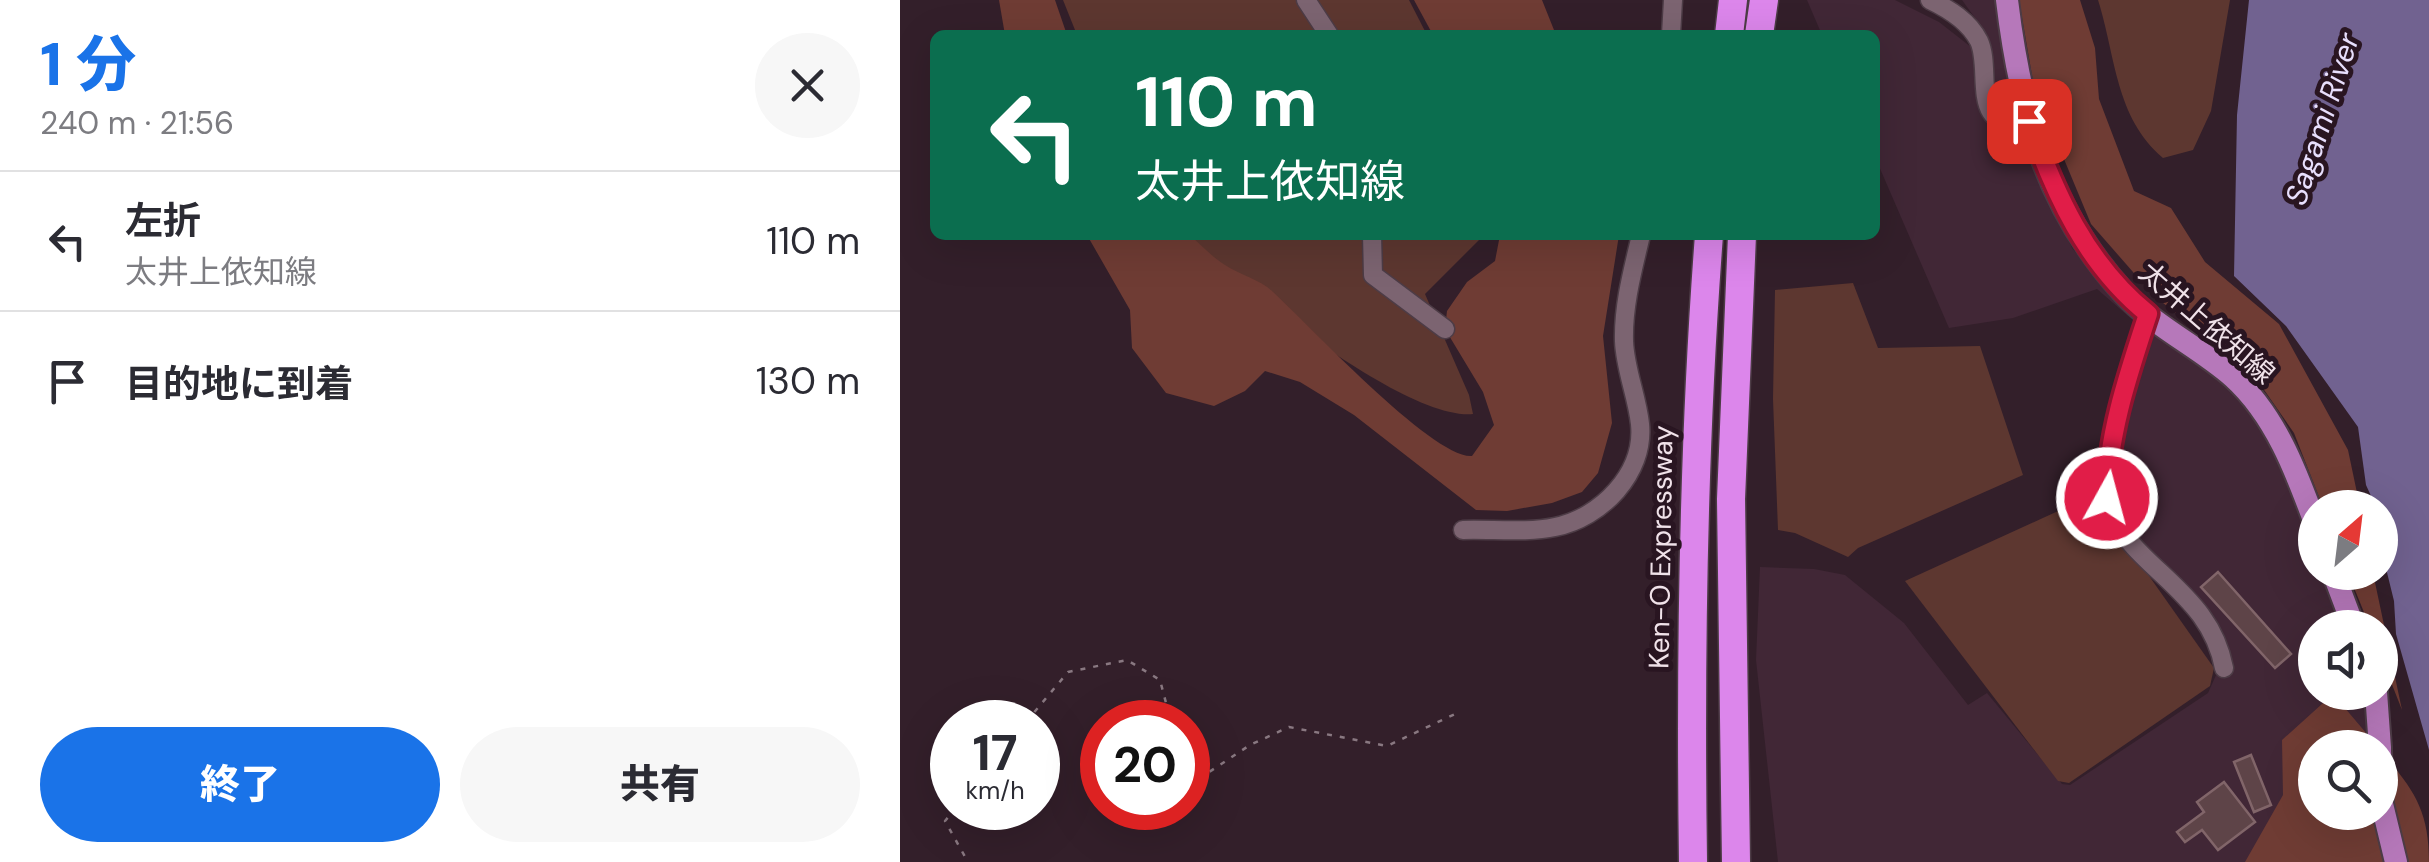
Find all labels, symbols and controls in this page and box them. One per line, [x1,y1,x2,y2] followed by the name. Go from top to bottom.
[40,25,136,104] text: 1 分
[2276,27,2368,210] water label: Sagami River
[755,33,860,138] button: close
[1135,57,1318,148] text: 110 m
[970,70,1100,200] icon: left
[1987,79,2072,164] pin
[2002,94,2057,149] icon: arrive
[40,102,234,144] text: 240 m · 21:56
[1135,152,1405,211] text: 太井上依知線
[125,196,201,246] text: 左折
[40,214,95,269] icon: left
[766,216,860,266] text: 110 m
[125,251,317,293] text: 太井上依知線
[2131,254,2283,392] street label: 太井上依知線
[40,354,95,409] icon: arrive
[756,356,860,406] text: 130 m
[125,359,353,409] text: 目的地に到着
[1640,425,1682,669] street label: Ken-O Expressway
[2055,446,2159,550] position arrow
[2298,490,2398,590] north arrow
[2298,490,2398,830] map controls
[2298,610,2398,710] button: sound
[1080,700,1210,830] speed limit sign: 20
[972,720,1018,786] text: 17
[40,727,440,842] button: 終了
[460,727,860,842] button: 共有
[2298,730,2398,830] button: search
[965,774,1025,807] text: km/h

